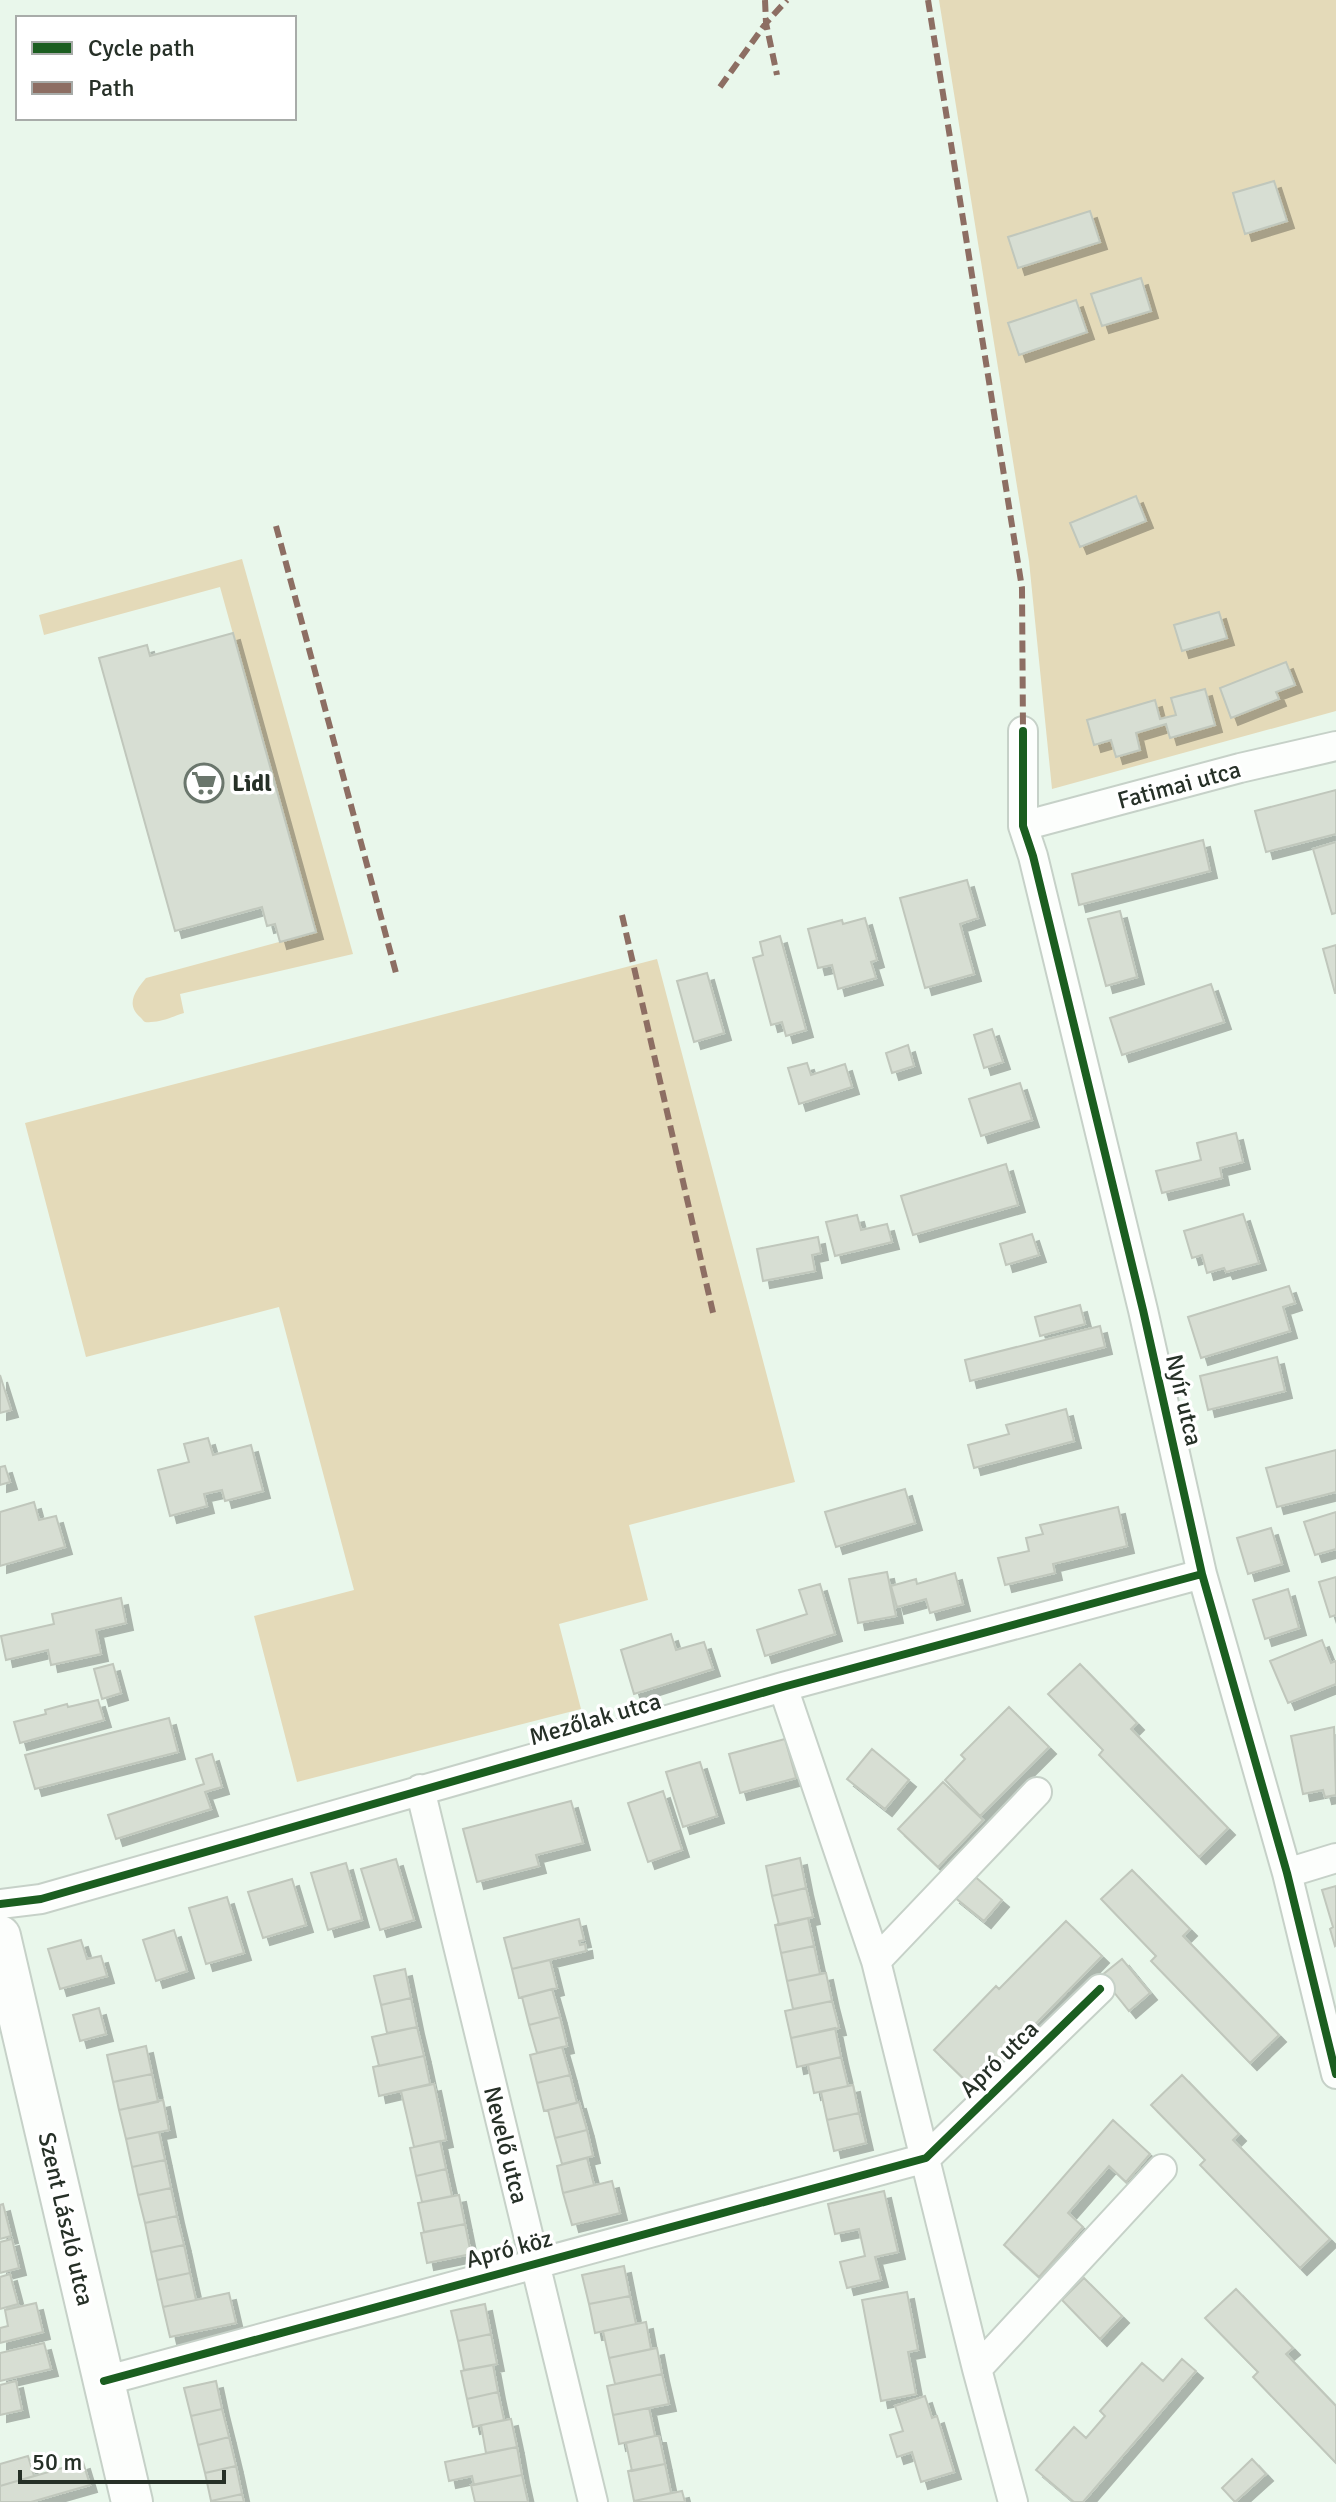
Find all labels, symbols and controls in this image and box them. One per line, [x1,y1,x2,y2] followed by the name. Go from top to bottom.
[16,16,296,120] legend
[88,33,195,63] text: Cycle path
[88,73,134,103] text: Path
[1114,754,1244,816] street label: Fatimai utca
[183,762,225,804] supermarket icon: Lidl
[232,768,272,798] place label: Lidl
[1159,1351,1209,1449] street label: Nyír utca
[526,1686,664,1752] street label: Mezőlak utca
[953,2014,1045,2104] street label: Apró utca
[477,2083,535,2207] street label: Nevelő utca
[31,2129,101,2309] street label: Szent László utca
[463,2223,555,2275] street label: Apró köz
[20,2434,224,2484] scale bar
[32,2447,82,2477] text: 50 m

